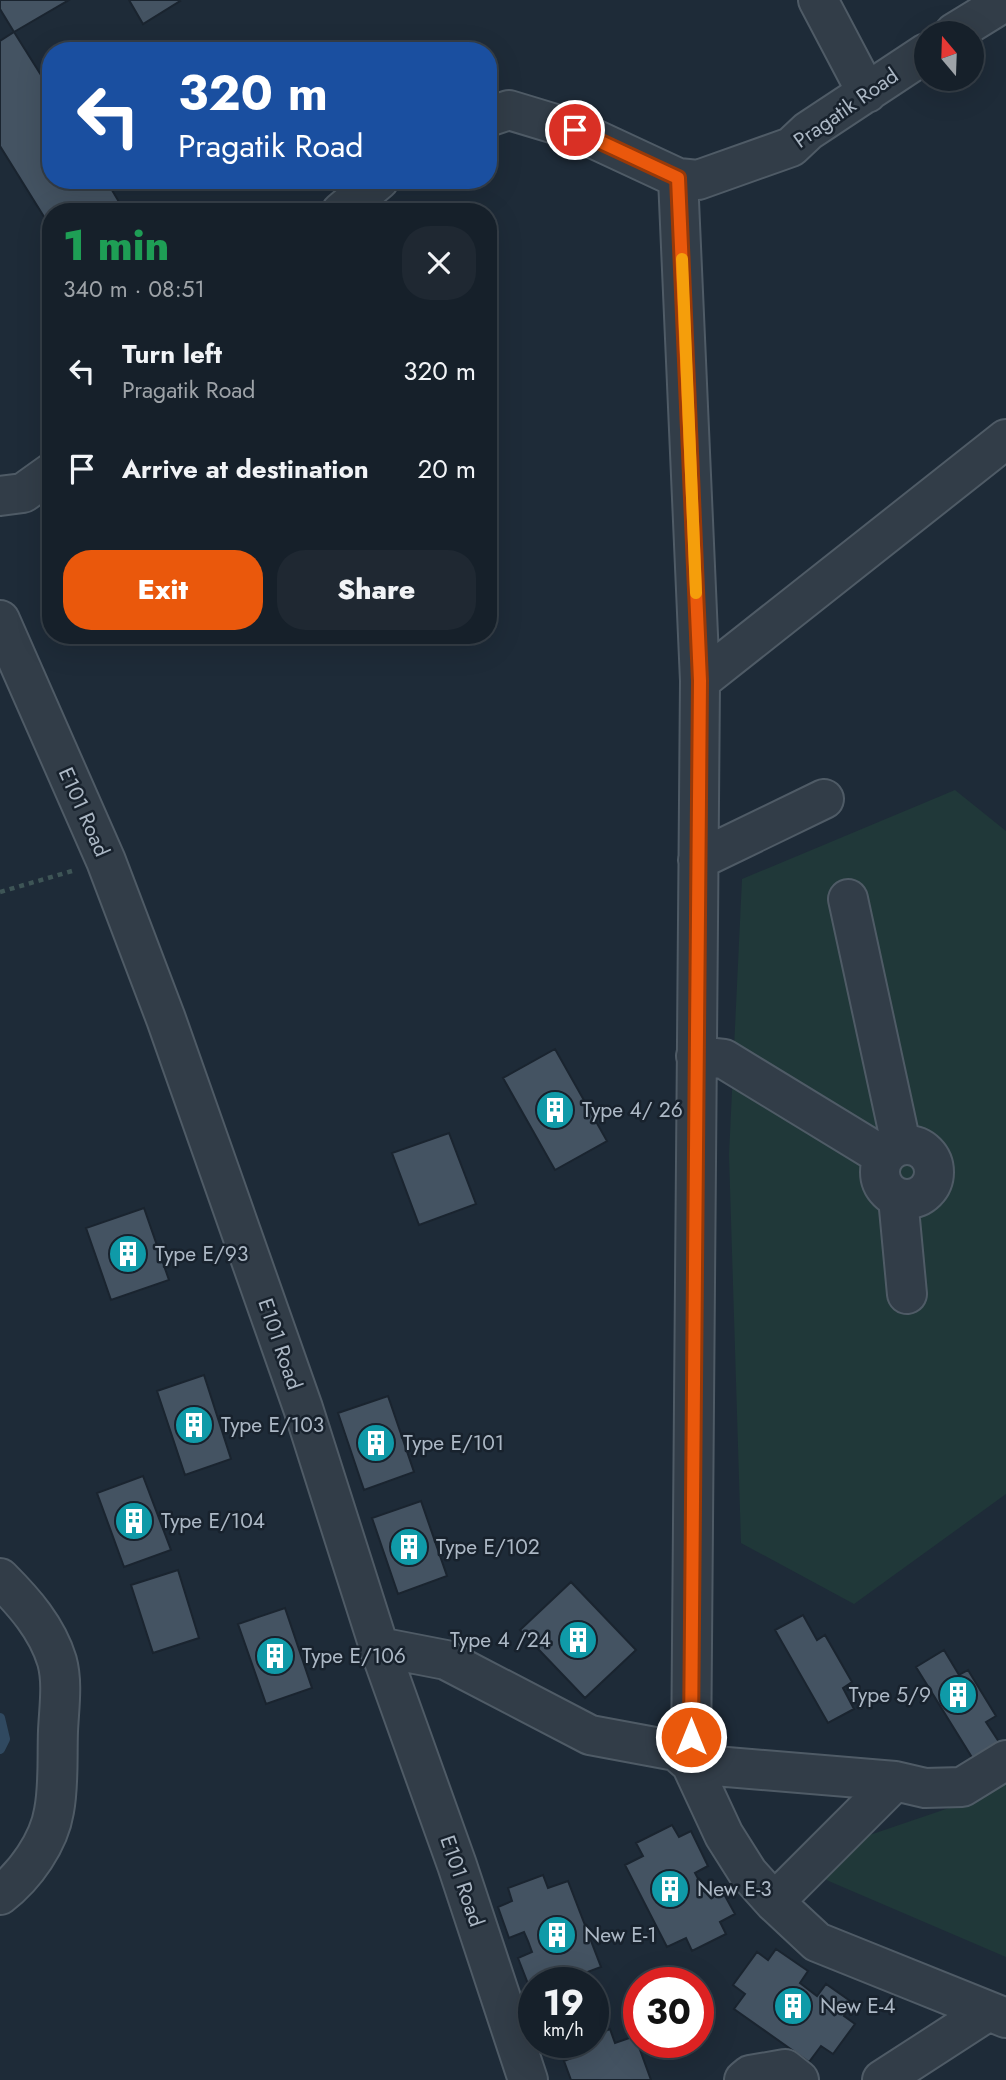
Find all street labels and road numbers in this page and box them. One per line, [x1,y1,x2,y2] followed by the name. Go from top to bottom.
[788,61,904,155] street label: Pragatik Road
[51,763,117,861] street label: E101 Road
[250,1294,310,1394] street label: E101 Road
[432,1831,492,1931] street label: E101 Road

